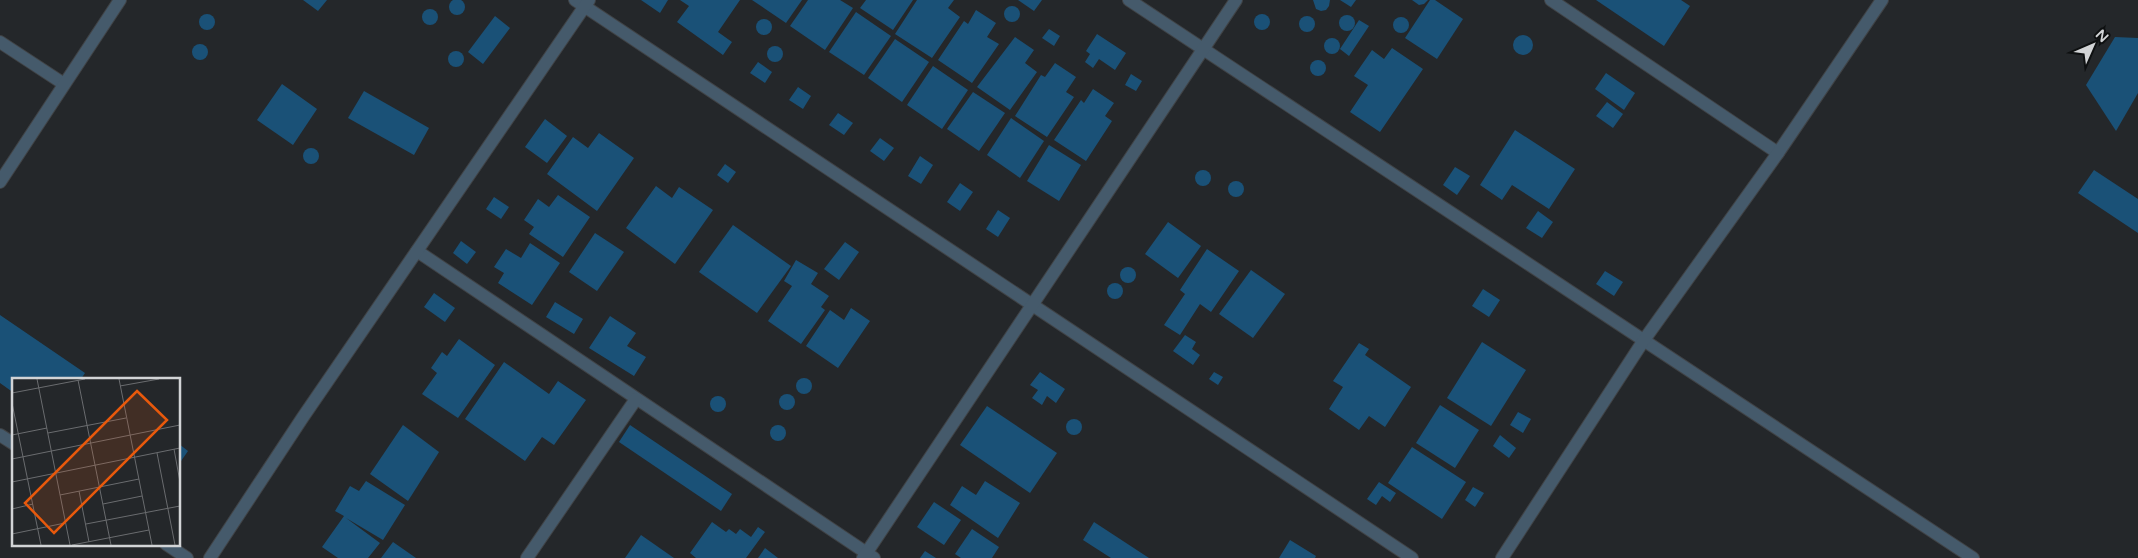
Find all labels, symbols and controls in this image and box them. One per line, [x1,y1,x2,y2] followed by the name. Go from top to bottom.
[2068,20,2118,70] north arrow
[2092,26,2112,46] text: N
[12,378,180,546] inset map

